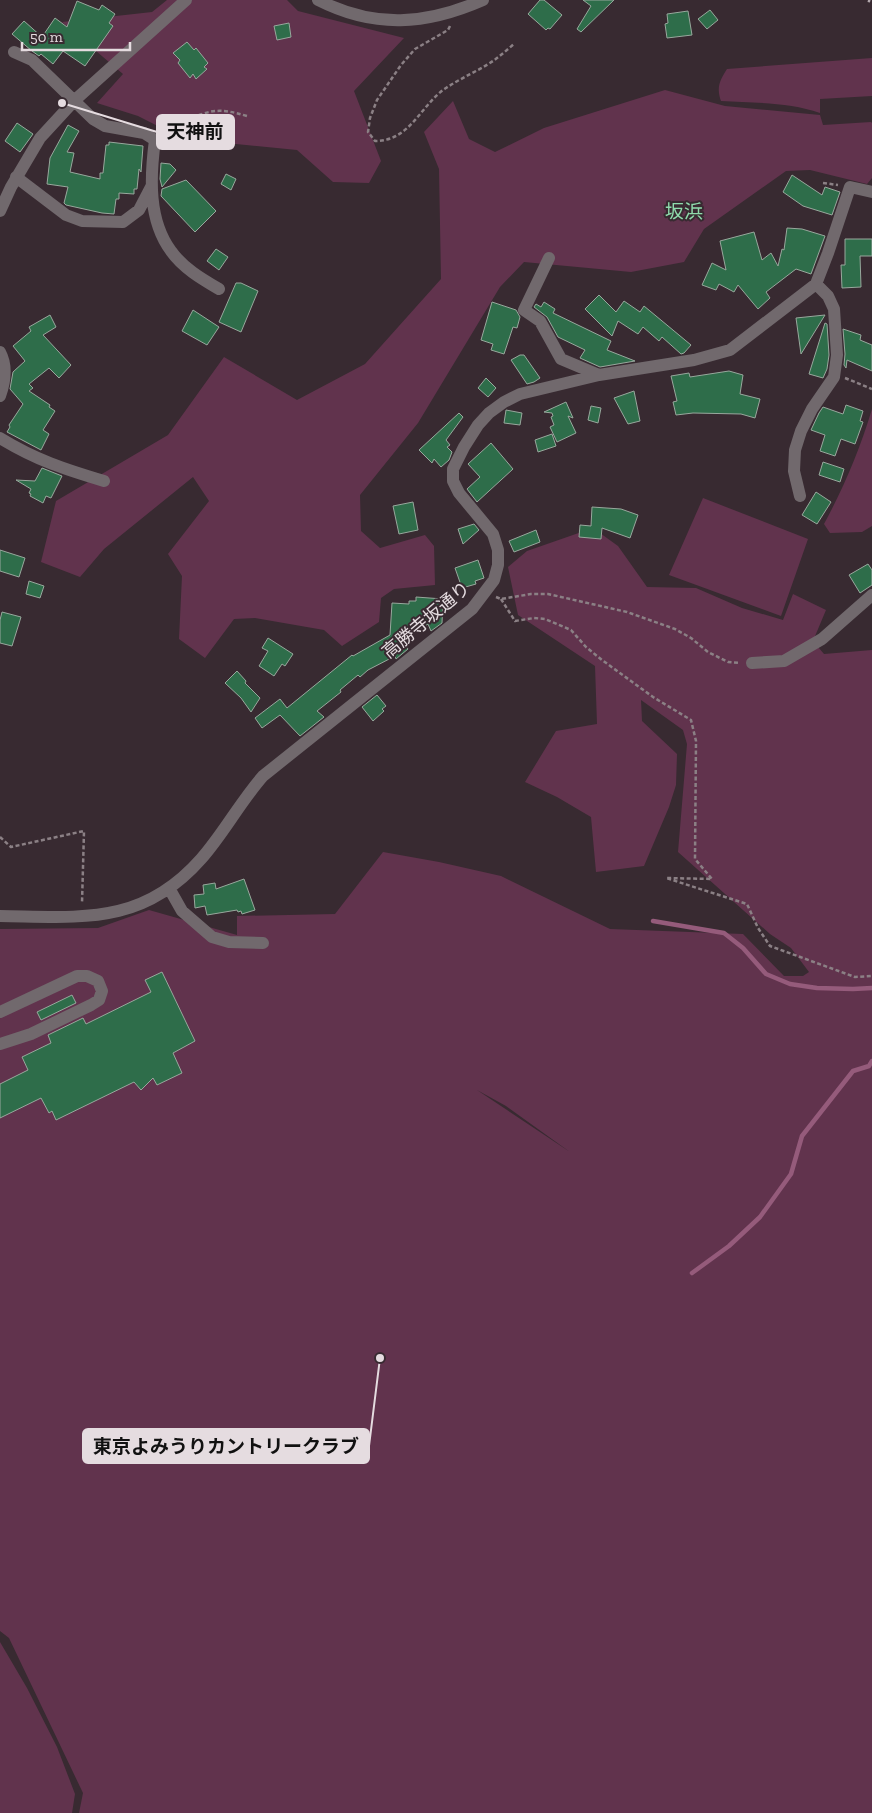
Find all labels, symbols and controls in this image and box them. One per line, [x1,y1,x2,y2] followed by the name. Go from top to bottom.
[22,20,130,52] scale bar
[30,28,63,46] text: 50 m
[157,115,234,149] callout: 天神前
[166,120,224,143] text: 天神前
[665,200,703,223] district label: 坂浜
[378,577,474,663] street label: 高勝寺坂通り
[83,1429,369,1463] callout: 東京よみうりカントリークラブ
[93,1435,359,1458] text: 東京よみうりカントリークラブ

